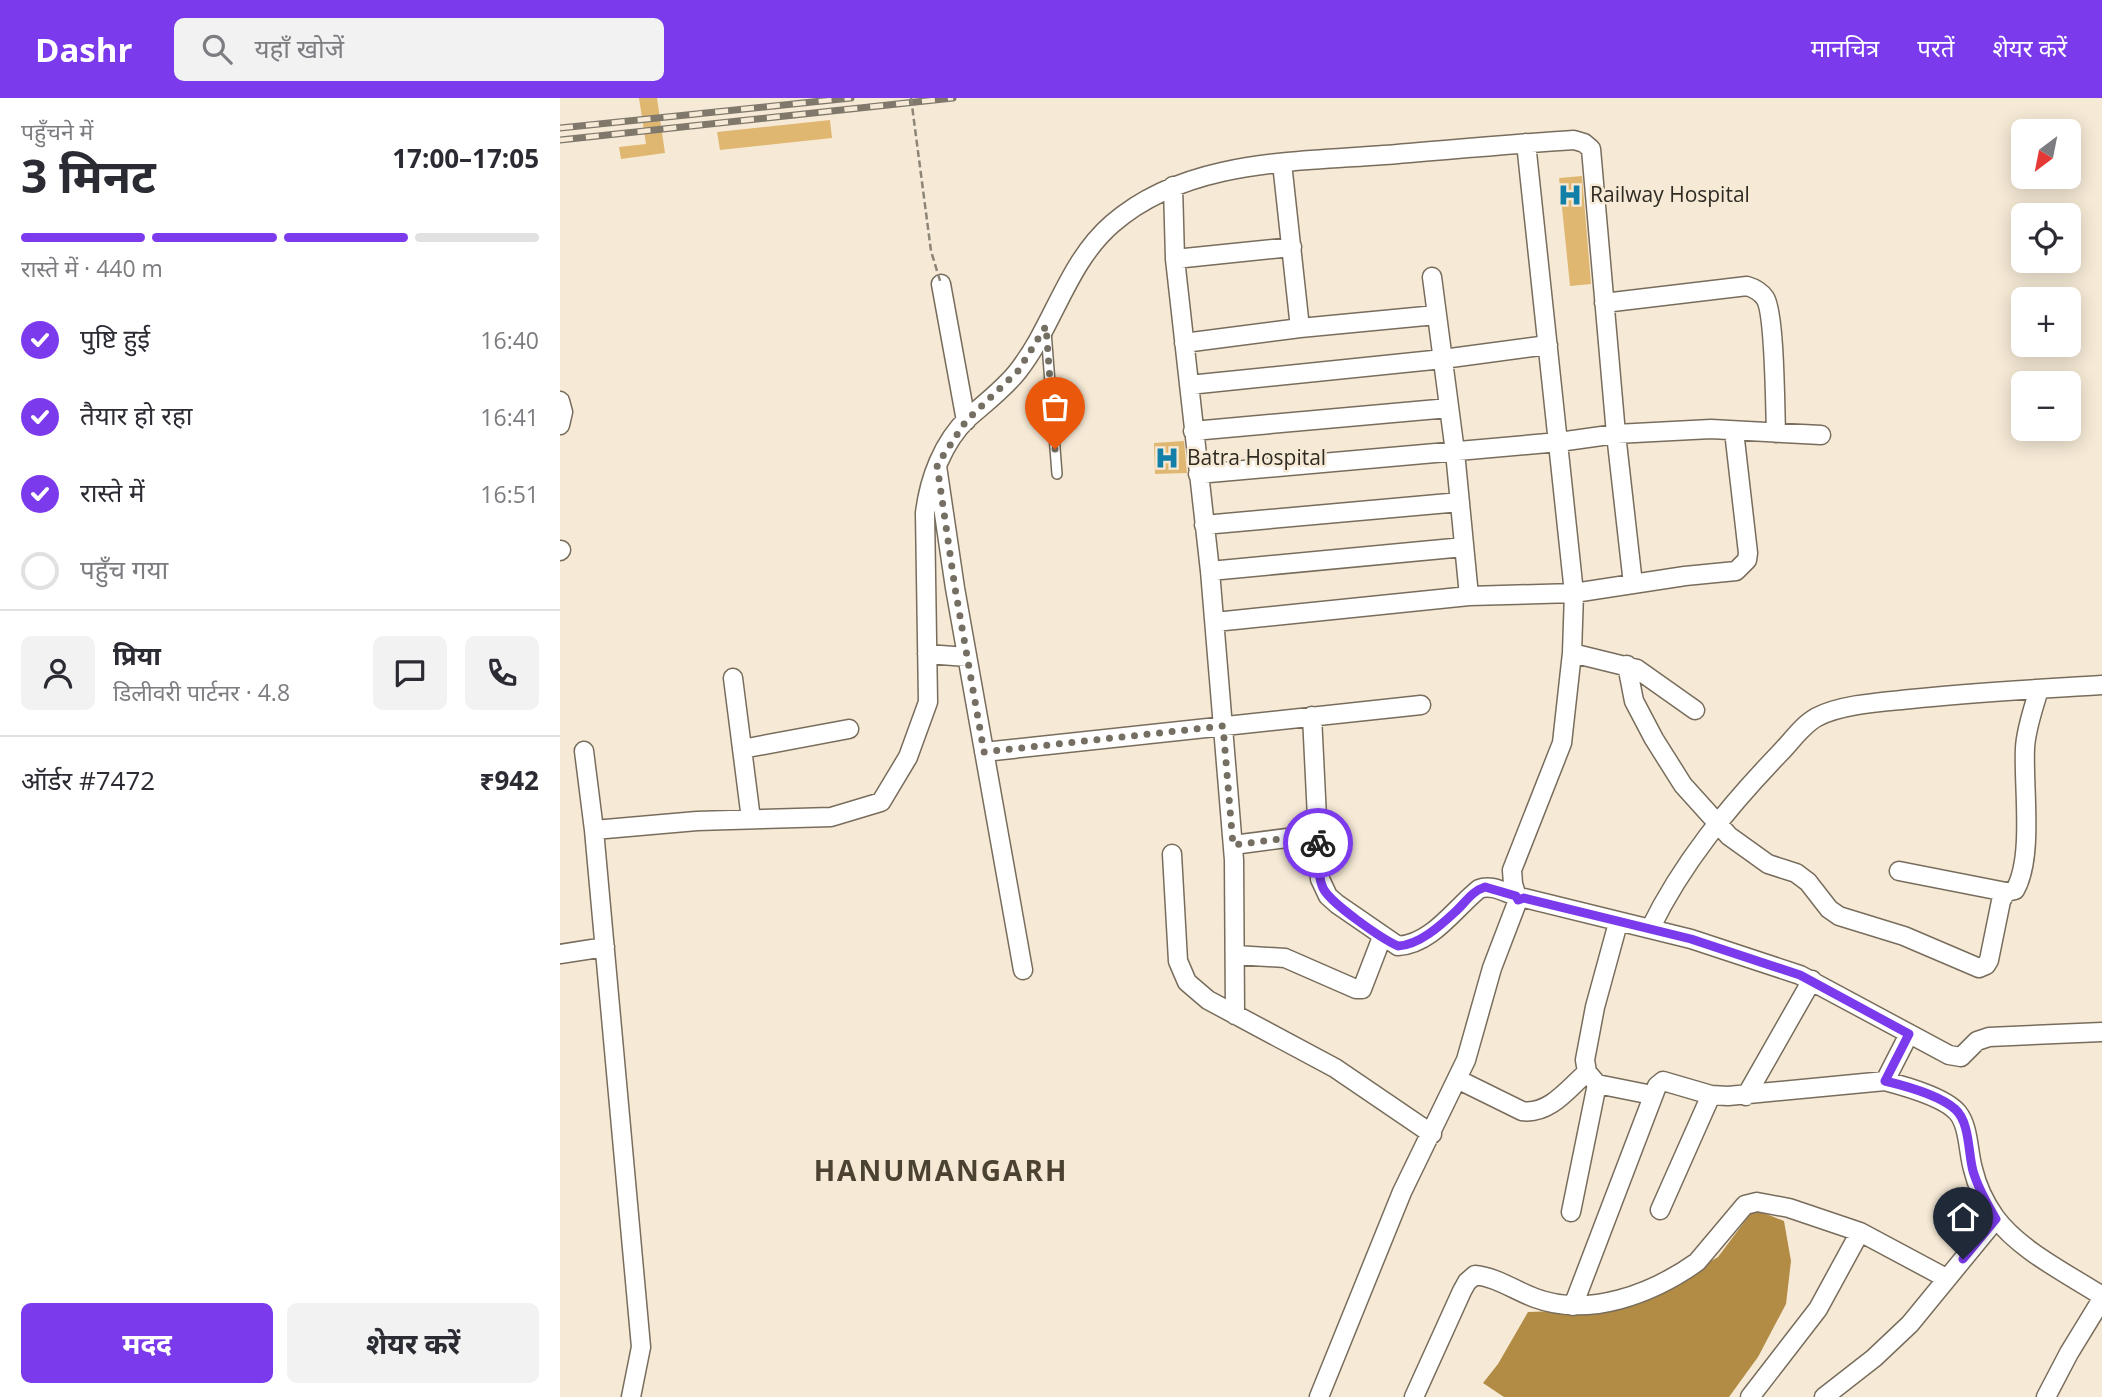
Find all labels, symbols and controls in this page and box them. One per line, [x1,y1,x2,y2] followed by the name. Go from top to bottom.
[174,18,664,81] search box
[35,27,132,72] text: Dashr
[198,30,236,68] icon: search
[254,30,344,66] text: यहाँ खोजें
[1811,31,1879,64] text: मानचित्र
[1917,31,1954,64] text: परतें
[1992,31,2067,64] text: शेयर करें
[21,115,93,147] text: पहुँचने में
[2011,119,2081,189] north arrow
[2011,119,2081,441] map controls
[392,140,539,176] text: 17:00–17:05
[21,144,156,206] text: 3 मिनट
[1590,180,1750,208] place label: Railway Hospital
[1556,181,1584,209] hospital icon: Railway Hospital
[2011,203,2081,273] button: locate
[21,252,163,284] text: रास्ते में · 440 m
[2011,287,2081,357] button: +
[80,320,150,356] text: पुष्टि हुई
[21,321,59,359] icon: check
[480,324,539,356] text: 16:40
[2011,371,2081,441] button: −
[1025,377,1085,449] pin
[1036,388,1074,426] icon: bag
[80,397,193,433] text: तैयार हो रहा
[21,398,59,436] icon: check
[480,401,539,433] text: 16:41
[1187,443,1326,471] place label: Batra Hospital
[1153,444,1181,472] hospital icon: Batra Hospital
[80,474,145,510] text: रास्ते में
[21,475,59,513] icon: check
[480,478,539,510] text: 16:51
[80,551,168,587] text: पहुँच गया
[21,636,95,710] button: person
[373,636,447,710] button: chat
[465,636,539,710] button: phone
[113,637,161,673] text: प्रिया
[113,676,290,708] text: डिलीवरी पार्टनर · 4.8
[21,762,155,798] text: ऑर्डर #7472
[480,762,539,798] text: ₹942
[1283,808,1353,878] courier
[1299,824,1337,862] icon: bike
[814,1151,1068,1189] district label: HANUMANGARH
[1933,1187,1993,1259] pin
[1944,1198,1982,1236] icon: home
[21,1303,273,1383] button: मदद
[287,1303,539,1383] button: शेयर करें

